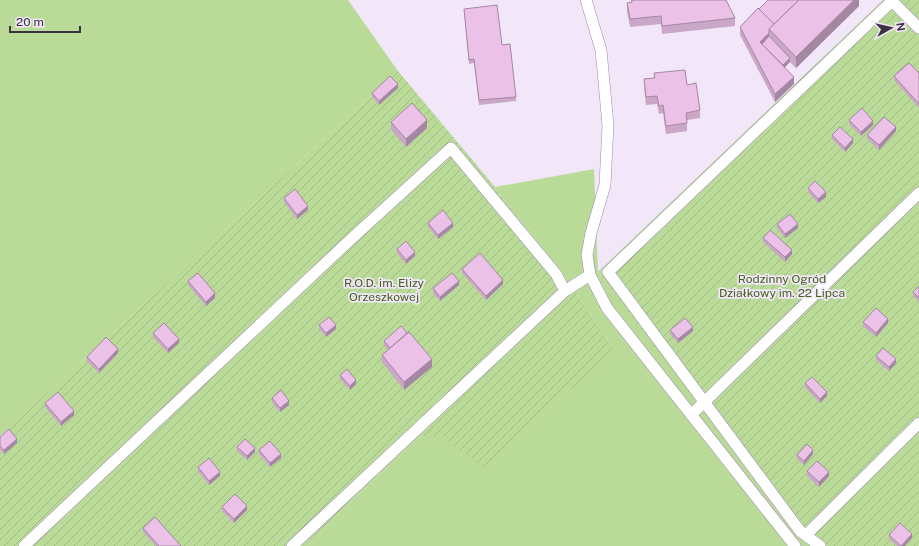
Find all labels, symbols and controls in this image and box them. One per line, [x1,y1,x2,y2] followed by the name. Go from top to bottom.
[10,8,80,34] scale bar
[871,8,911,48] north arrow
[16,15,44,29] text: 20 m
[894,22,907,32] text: N
[719,272,845,300] park label: Rodzinny Ogród Działkowy im. 22 Lipca
[344,276,425,304] park label: R.O.D. im. Elizy Orzeszkowej

